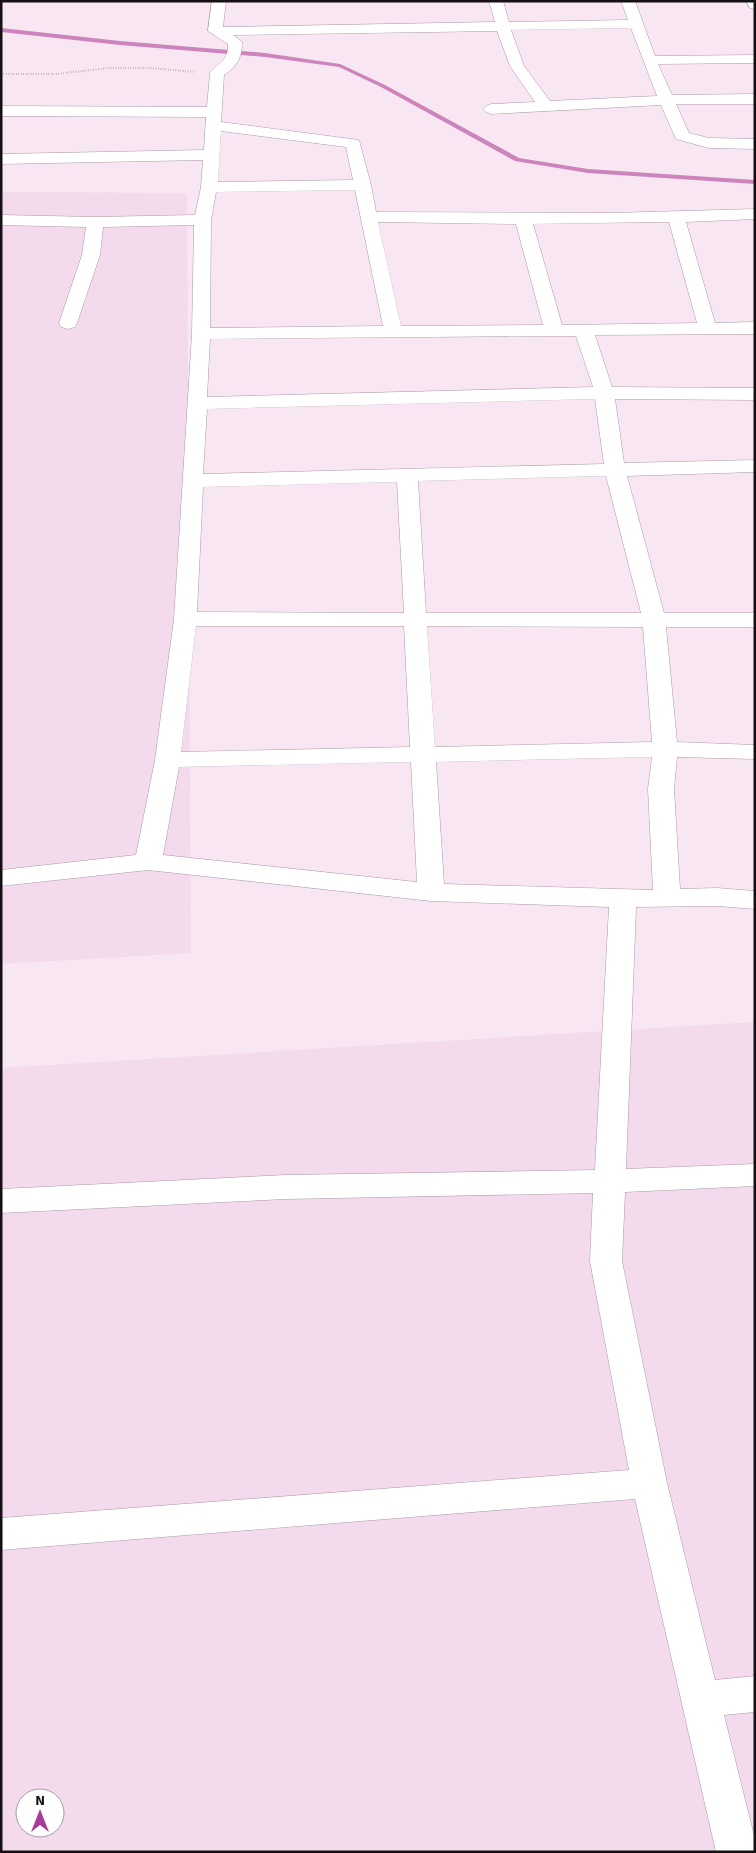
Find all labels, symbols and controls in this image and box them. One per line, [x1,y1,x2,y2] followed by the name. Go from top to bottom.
[15,1788,65,1838] north arrow
[35,1792,45,1809] text: N

